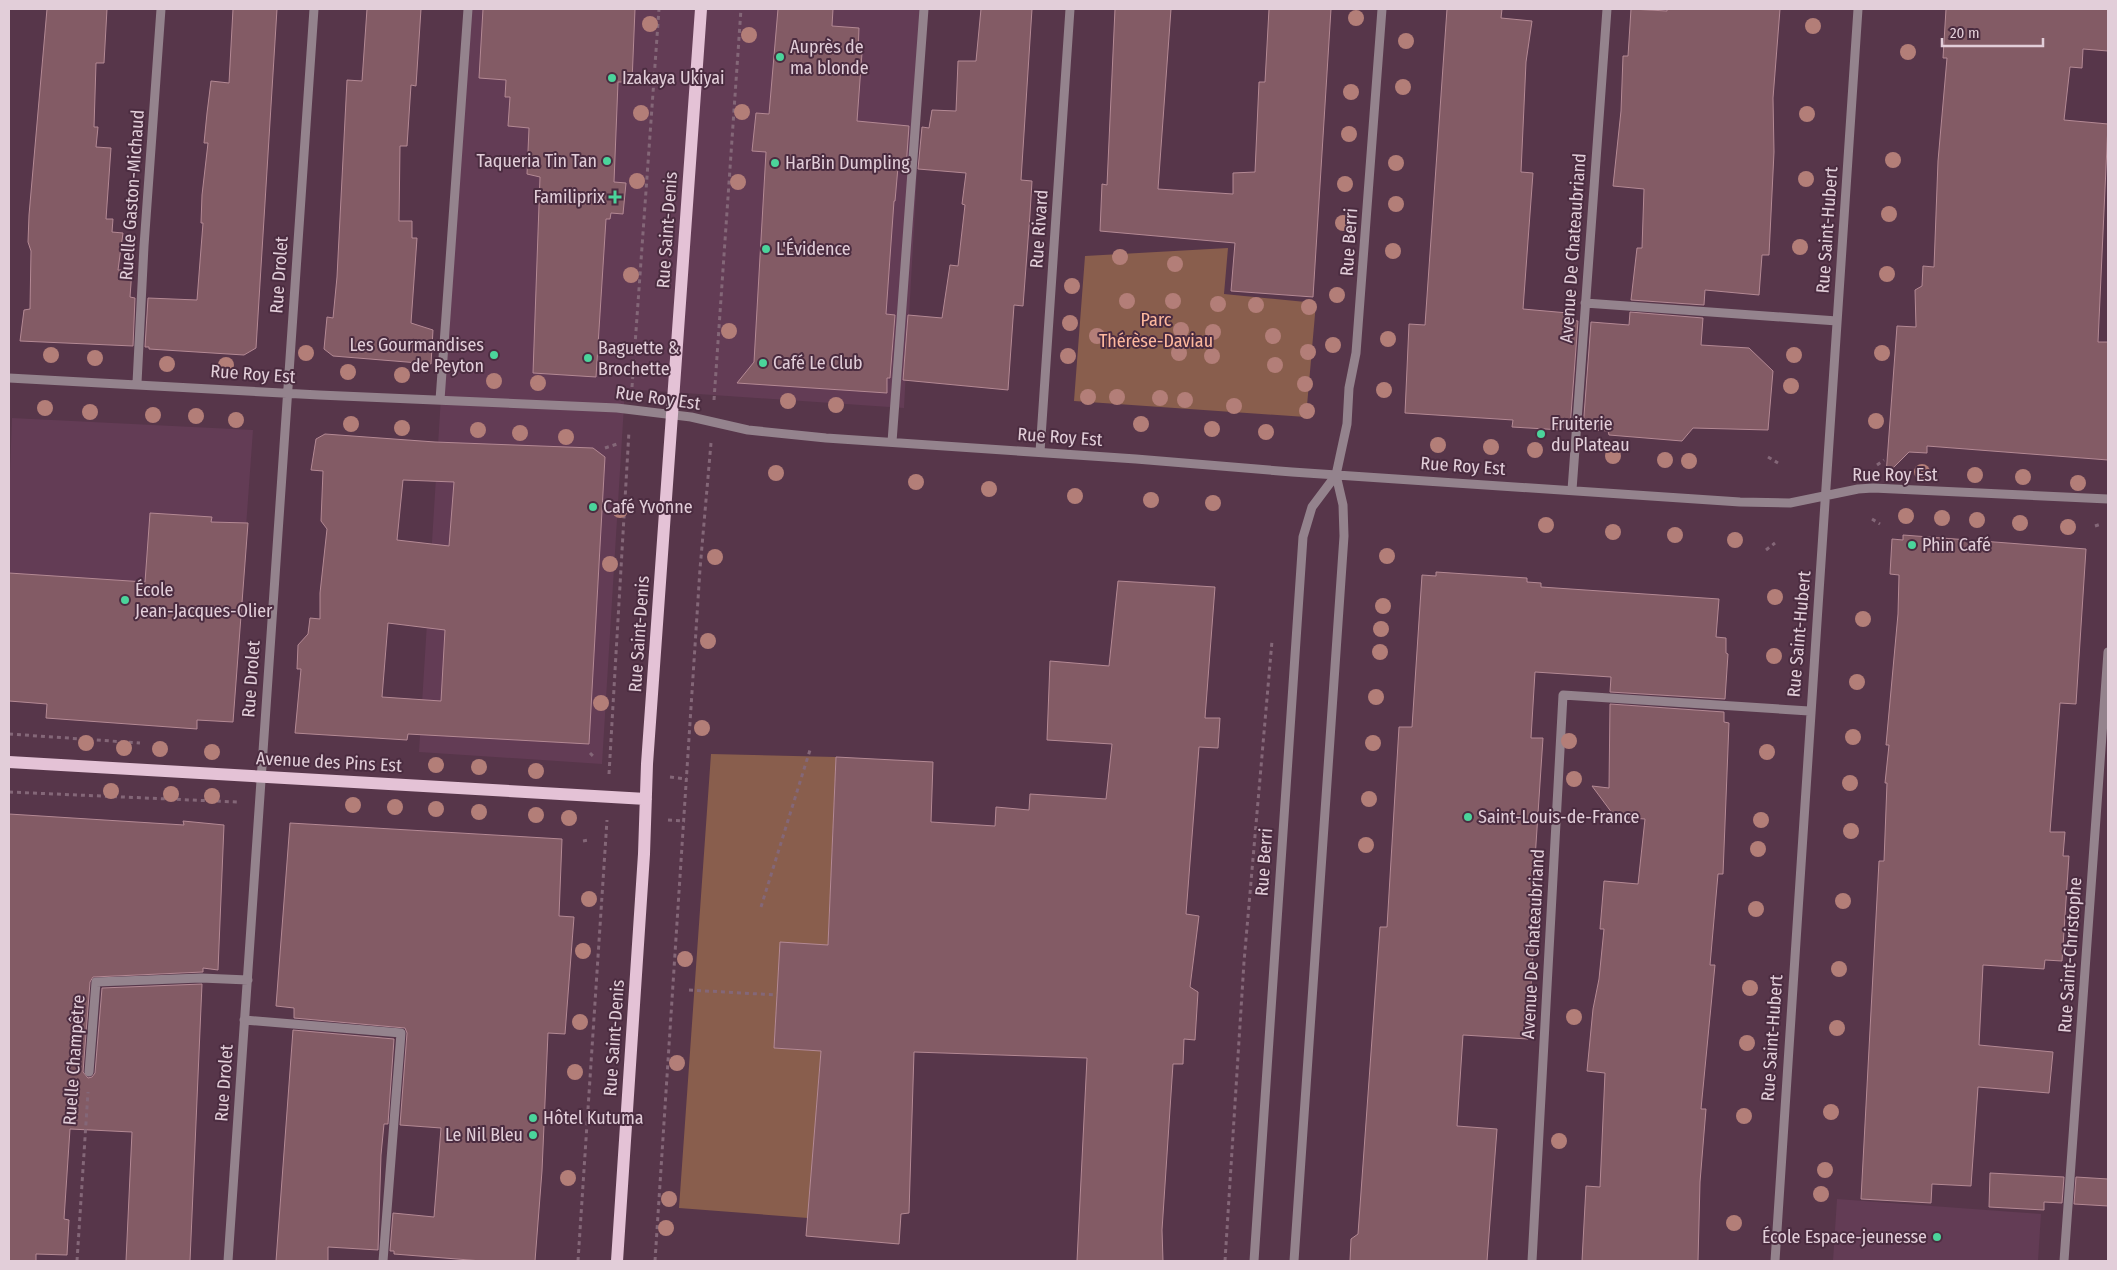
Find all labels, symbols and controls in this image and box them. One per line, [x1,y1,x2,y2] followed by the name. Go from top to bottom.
[1942,15,2043,47] scale bar
[1950,24,1980,42] text: 20 m
[790,36,869,79] place label: Auprès de ma blonde
[774,51,786,63] marker: Auprès de ma blonde
[622,67,725,89] place label: Izakaya Ukiyai
[606,72,618,84] marker: Izakaya Ukiyai
[115,109,149,281] street label: Ruelle Gaston-Michaud
[477,150,597,172] place label: Taqueria Tin Tan
[785,152,910,174] place label: HarBin Dumpling
[1555,152,1591,344] street label: Avenue De Chateaubriand
[601,155,613,167] marker: Taqueria Tin Tan
[769,157,781,169] marker: HarBin Dumpling
[1812,166,1842,294] street label: Rue Saint-Hubert
[652,171,682,289] street label: Rue Saint-Denis
[533,186,605,208] place label: Familiprix
[1025,189,1053,269] street label: Rue Rivard
[609,191,621,203] marker: Familiprix
[1336,207,1362,277] street label: Rue Berri
[265,235,293,314] street label: Rue Drolet
[776,237,851,260] place label: L'Évidence
[760,243,772,255] marker: L'Évidence
[1099,309,1213,352] park label: Parc Thérèse-Daviau
[350,334,484,377] place label: Les Gourmandises de Peyton
[598,337,680,380] place label: Baguette & Brochette
[488,349,500,361] marker: Les Gourmandises de Peyton
[582,352,594,364] marker: Baguette & Brochette
[773,352,863,374] place label: Café Le Club
[757,357,769,369] marker: Café Le Club
[210,360,297,388] street label: Rue Roy Est
[614,381,702,415] street label: Rue Roy Est
[1551,413,1630,456] place label: Fruiterie du Plateau
[1017,423,1104,451] street label: Rue Roy Est
[1535,428,1547,440] marker: Fruiterie du Plateau
[1420,452,1507,480] street label: Rue Roy Est
[1852,464,1938,486] street label: Rue Roy Est
[603,496,693,518] place label: Café Yvonne
[587,501,599,513] marker: Café Yvonne
[1922,534,1991,556] place label: Phin Café
[1906,539,1918,551] marker: Phin Café
[1783,570,1815,698] street label: Rue Saint-Hubert
[624,575,654,693] street label: Rue Saint-Denis
[135,578,273,622] place label: École Jean-Jacques-Olier
[119,594,131,606] marker: École Jean-Jacques-Olier
[237,639,265,718] street label: Rue Drolet
[255,747,403,777] street label: Avenue des Pins Est
[1478,806,1640,828] place label: Saint-Louis-de-France
[1462,811,1474,823] marker: Saint-Louis-de-France
[1251,827,1277,897] street label: Rue Berri
[1517,848,1549,1040] street label: Avenue De Chateaubriand
[2054,876,2086,1034] street label: Rue Saint-Christophe
[1757,974,1787,1102] street label: Rue Saint-Hubert
[599,979,629,1097] street label: Rue Saint-Denis
[58,994,90,1126] street label: Ruelle Champêtre
[210,1043,238,1122] street label: Rue Drolet
[543,1107,644,1129] place label: Hôtel Kutuma
[527,1112,539,1124] marker: Hôtel Kutuma
[445,1124,523,1146] place label: Le Nil Bleu
[527,1129,539,1141] marker: Le Nil Bleu
[1762,1225,1927,1248] place label: École Espace-jeunesse
[1931,1231,1943,1243] marker: École Espace-jeunesse

